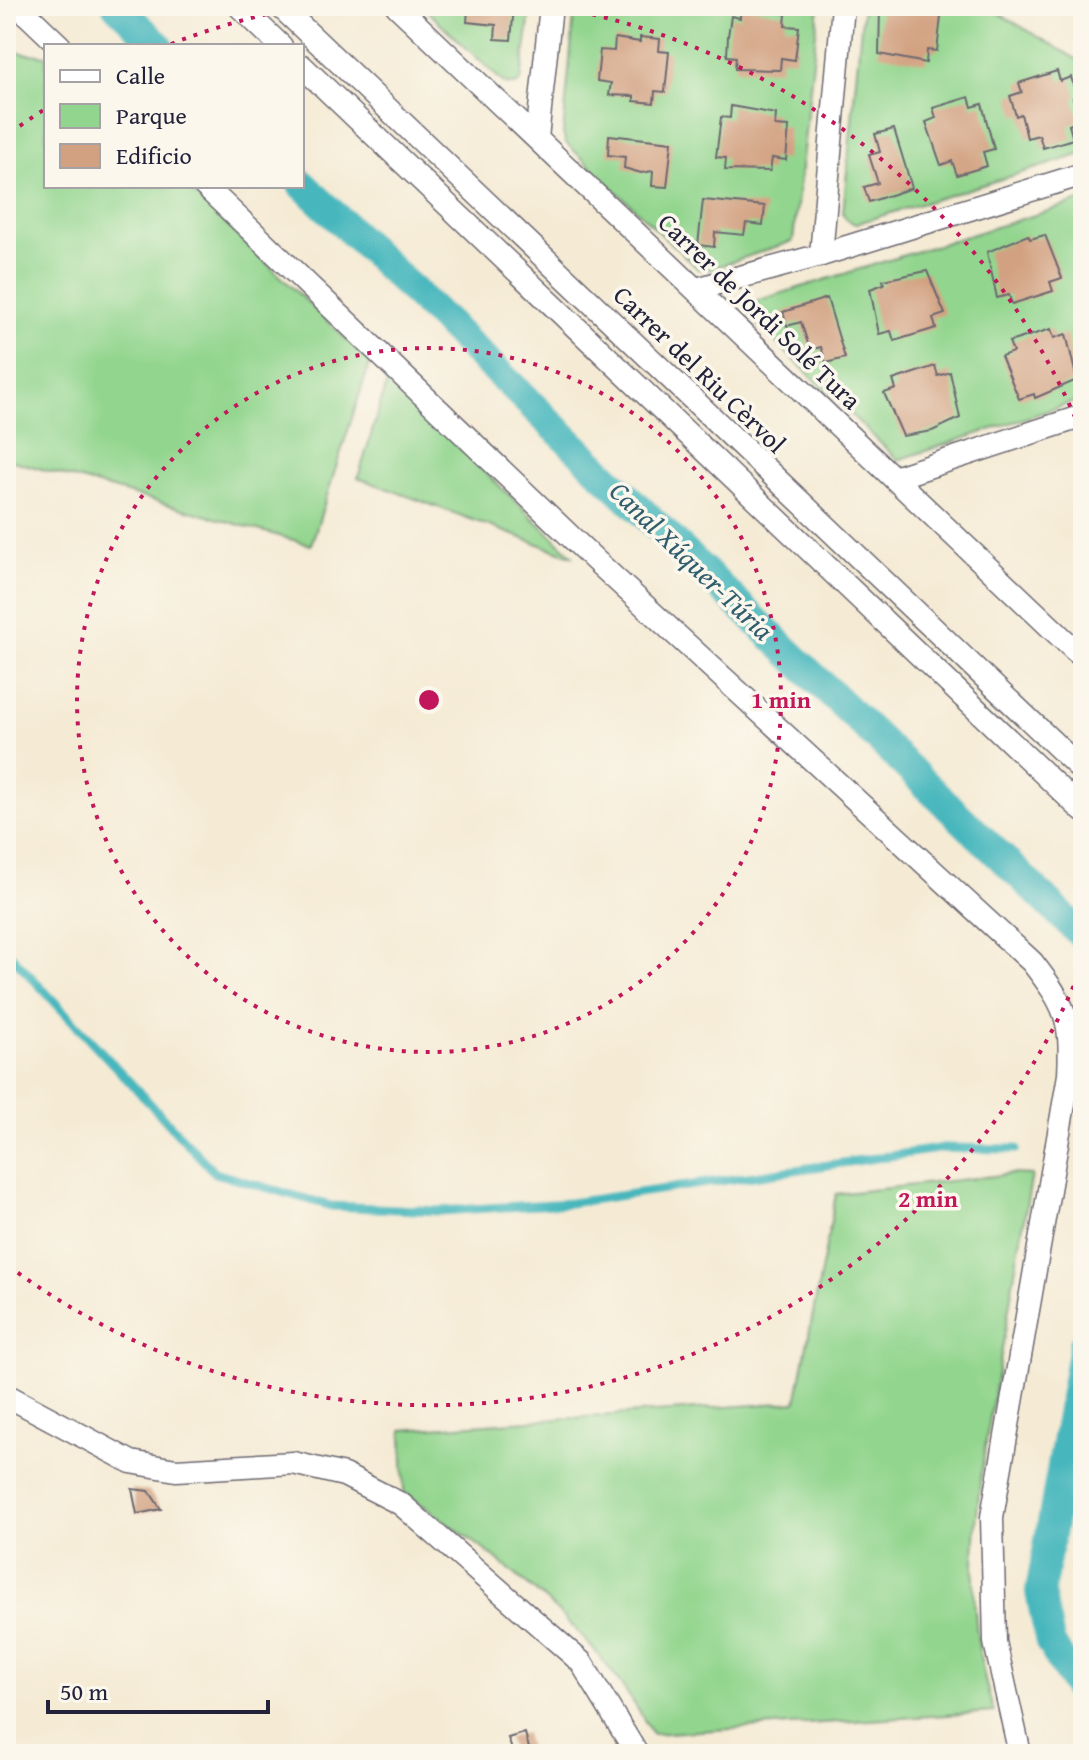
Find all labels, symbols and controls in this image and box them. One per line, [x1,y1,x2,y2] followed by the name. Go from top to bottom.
[44,44,304,188] legend
[116,58,165,93] text: Calle
[116,98,187,133] text: Parque
[116,138,192,173] text: Edificio
[650,203,871,419] street label: Carrer de Jordi Solé Tura
[605,276,795,462] street label: Carrer del Riu Cèrvol
[601,471,783,649] water label: Canal Xúquer-Túria
[751,682,811,717] text: 1 min
[415,686,443,714] centre of rings
[898,1181,958,1216] text: 2 min
[48,1664,268,1714] scale bar
[60,1674,108,1709] text: 50 m

